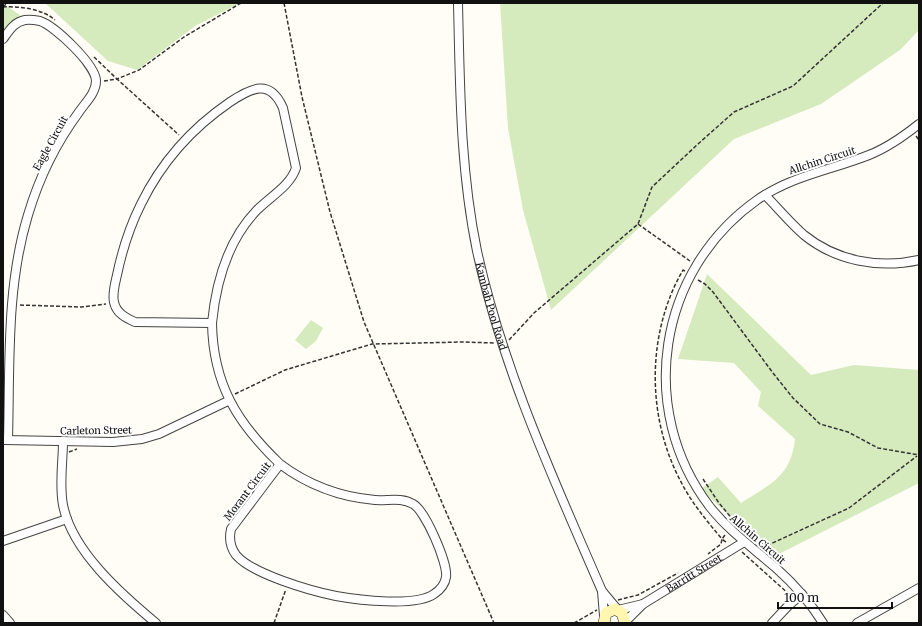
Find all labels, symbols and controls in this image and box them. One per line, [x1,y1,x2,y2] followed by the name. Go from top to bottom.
[30,113,71,173] street label: Eagle Circuit
[786,144,857,178] street label: Allchin Circuit
[473,261,510,352] street label: Kambah Pool Road
[60,423,132,438] street label: Carleton Street
[221,459,274,523] street label: Morant Circuit
[727,511,788,567] street label: Allchin Circuit
[664,551,724,595] street label: Barritt Street
[778,584,892,610] scale bar
[784,590,819,605] text: 100 m

